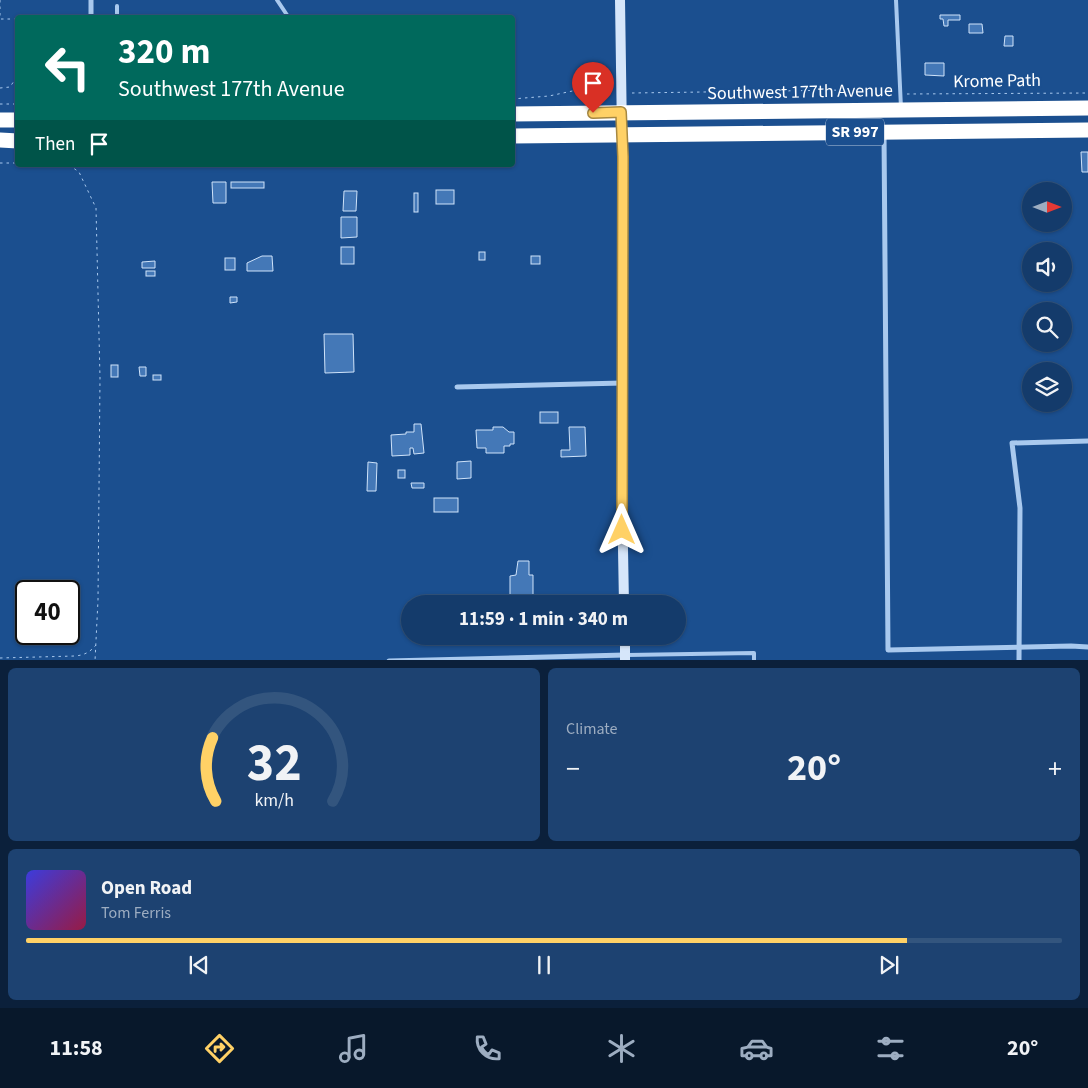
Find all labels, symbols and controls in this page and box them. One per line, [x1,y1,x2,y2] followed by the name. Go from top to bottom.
[118,27,210,77] text: 320 m
[35,35,100,100] icon: left
[572,62,614,113] pin
[953,68,1041,94] street label: Krome Path
[579,69,607,97] icon: arrive
[118,73,345,105] text: Southwest 177th Avenue
[707,78,893,106] street label: Southwest 177th Avenue
[826,118,884,146] road number: SR 997
[85,130,113,158] icon: arrive
[35,131,75,158] text: Then
[1022,182,1072,232] north arrow
[1022,182,1072,412] map controls
[1022,242,1072,292] button: sound
[1022,302,1072,352] button: search
[1022,362,1072,412] button: layers
[595,503,647,555] position arrow
[15,580,80,645] speed limit sign: 40
[459,606,628,633] text: 11:59 · 1 min · 340 m
[566,718,617,740] text: Climate
[247,727,301,801] text: 32
[787,741,841,795] text: 20°
[566,749,580,789] text: −
[1048,749,1062,789] text: +
[254,788,294,813] text: km/h
[101,875,192,902] text: Open Road
[101,902,171,924] text: Tom Ferris
[185,951,213,979] icon: previous
[530,951,558,979] icon: pause
[875,951,903,979] icon: next
[202,1031,237,1066] icon: directions
[336,1031,371,1066] icon: music
[470,1031,505,1066] icon: phone
[604,1031,639,1066] icon: climate
[739,1031,774,1066] icon: car
[873,1031,908,1066] icon: filters
[50,1032,103,1064] text: 11:58
[1007,1032,1038,1064] text: 20°

